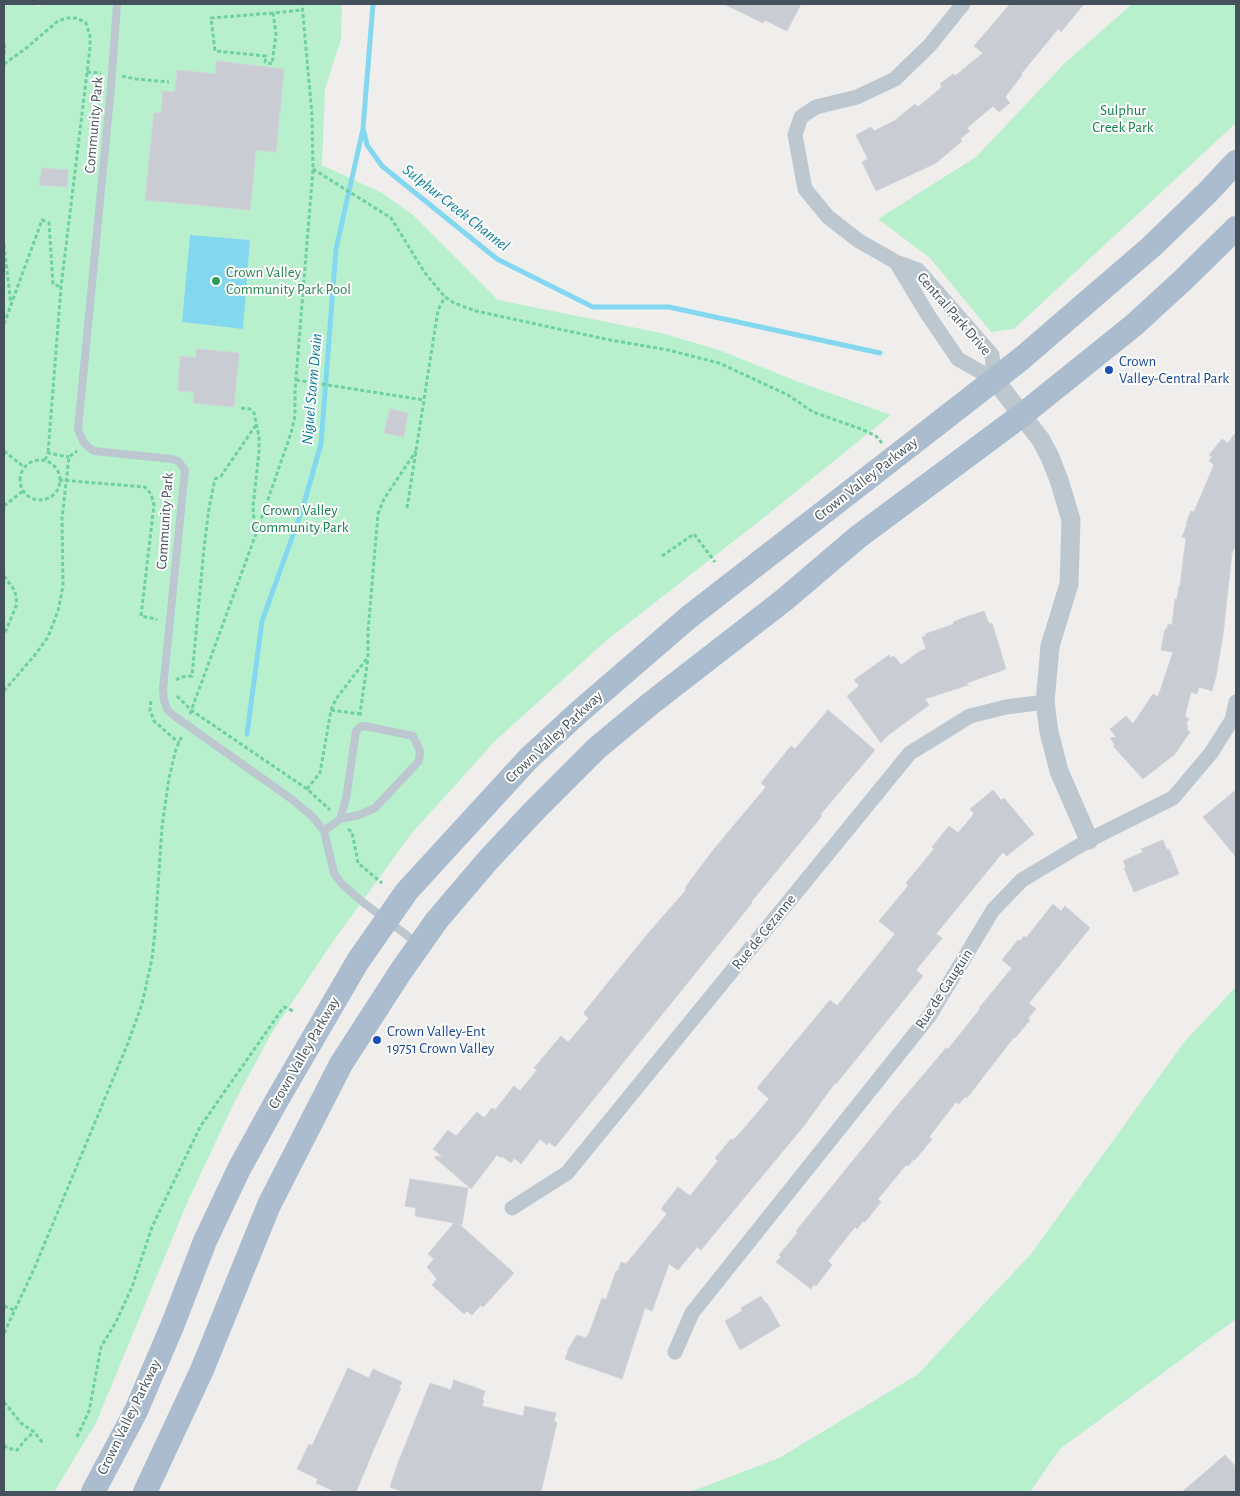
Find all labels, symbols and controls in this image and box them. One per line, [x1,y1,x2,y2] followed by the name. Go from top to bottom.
[81,76,107,174] street label: Community Park
[1092,101,1154,136] park label: Sulphur Creek Park
[399,160,513,256] water label: Sulphur Creek Channel
[226,263,351,298] place label: Crown Valley Community Park Pool
[913,269,995,359] street label: Central Park Drive
[210,275,222,287] marker: Crown Valley Community Park Pool
[298,332,326,446] water label: Niguel Storm Drain
[1119,352,1229,387] place label: Crown Valley-Central Park
[1103,364,1115,376] marker: Crown Valley-Central Park
[811,433,921,525] street label: Crown Valley Parkway
[153,472,177,570] street label: Community Park
[252,501,348,536] park label: Crown Valley Community Park
[502,687,606,787] street label: Crown Valley Parkway
[728,891,800,973] street label: Rue de Cezanne
[911,946,977,1032] street label: Rue de Gauguin
[265,994,343,1112] street label: Crown Valley Parkway
[387,1022,494,1057] place label: Crown Valley-Ent 19751 Crown Valley
[371,1034,383,1046] marker: Crown Valley-Ent 19751 Crown Valley
[93,1356,165,1478] street label: Crown Valley Parkway

